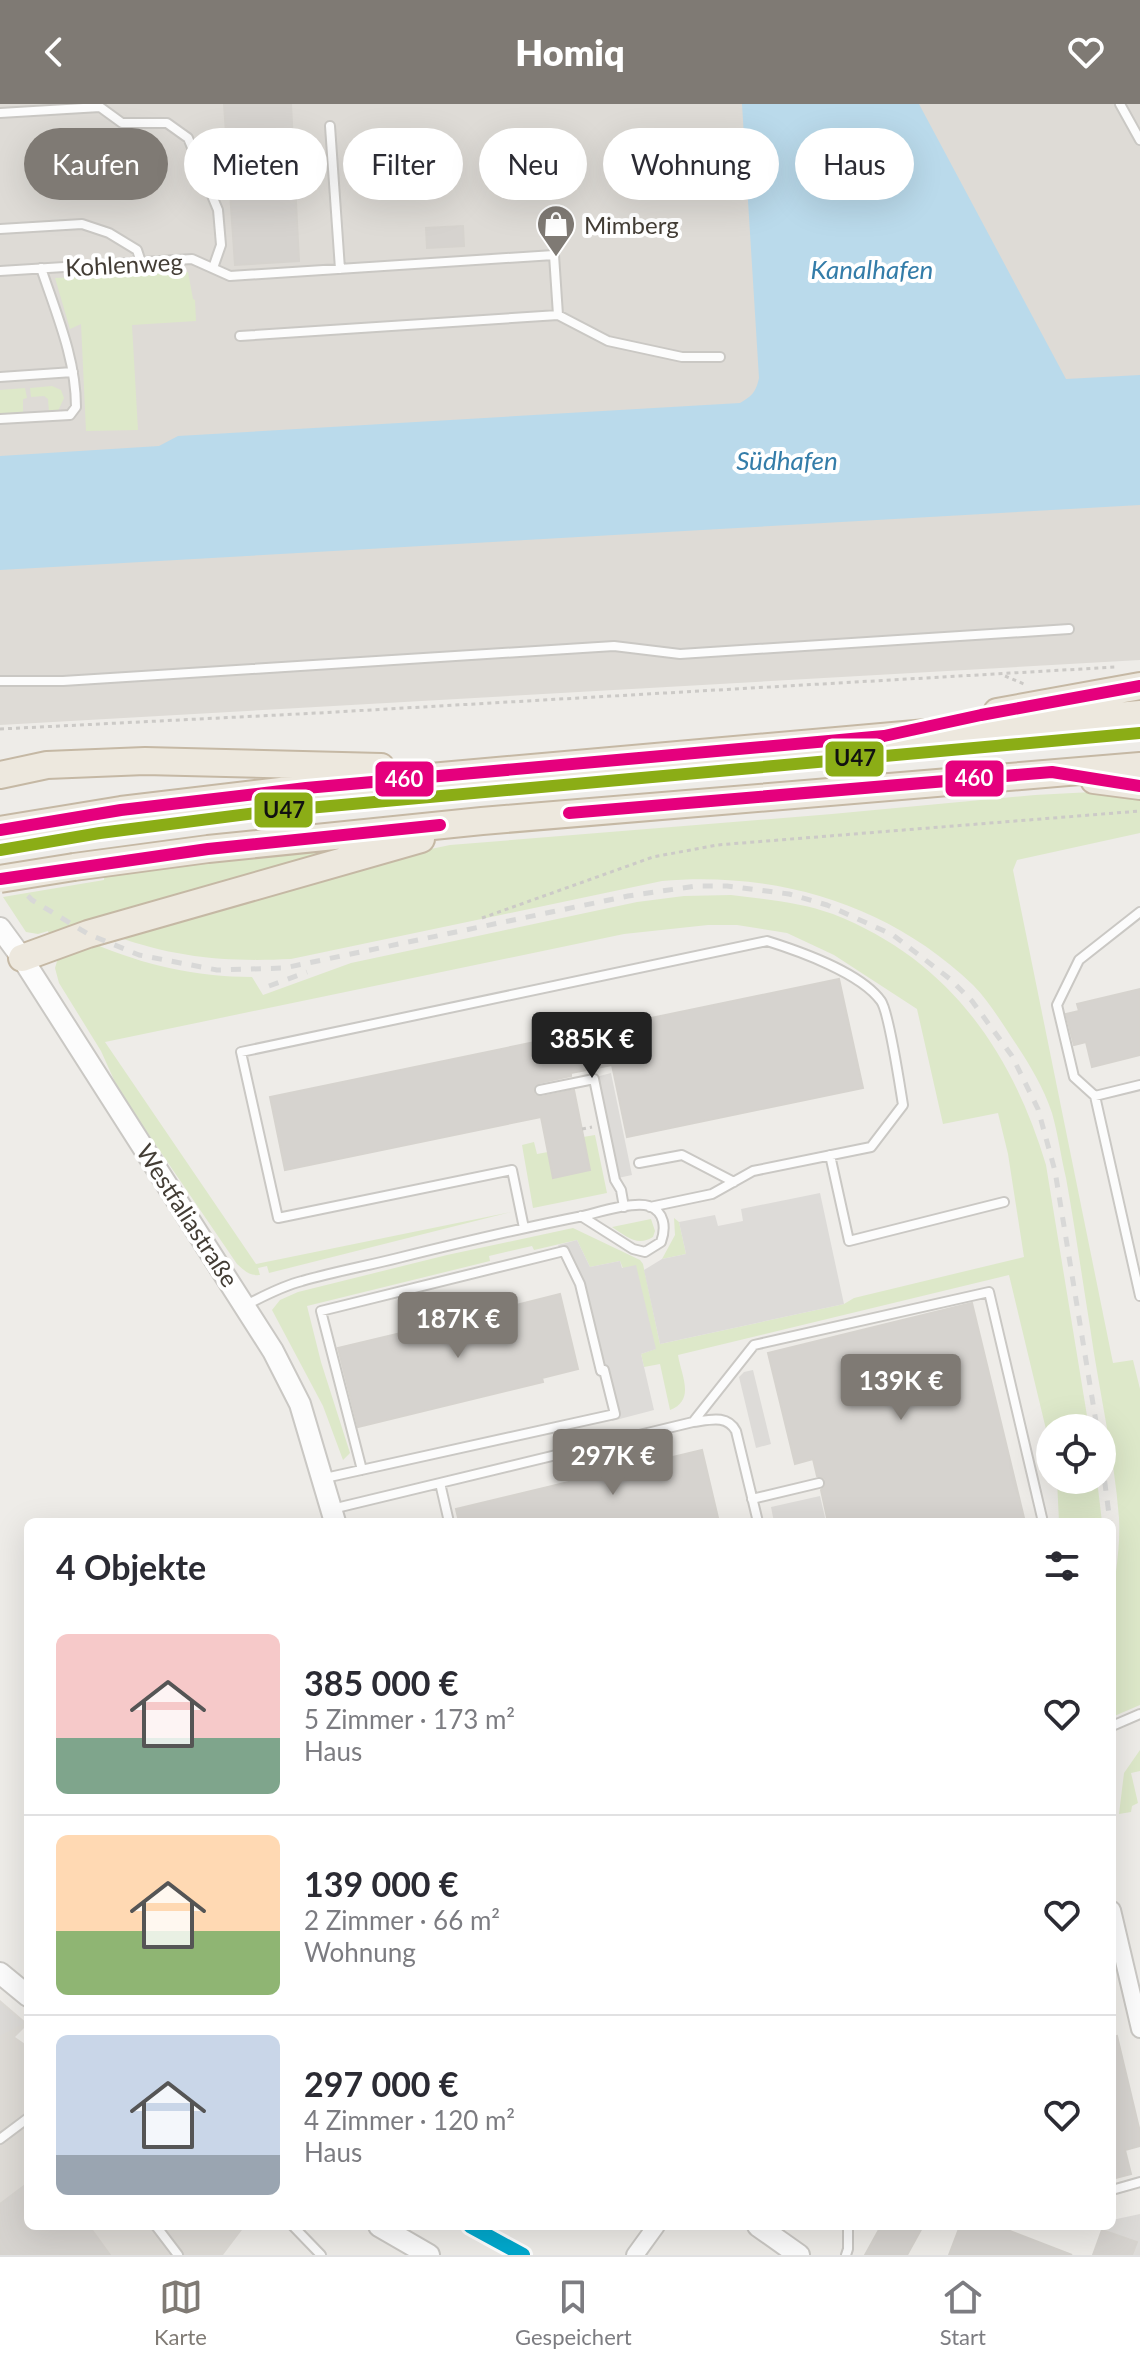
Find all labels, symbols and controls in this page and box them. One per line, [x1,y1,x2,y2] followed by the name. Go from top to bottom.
[32,30,76,74] icon: back
[515,30,625,74] text: Homiq
[1064,30,1108,74] icon: heart
[24,128,168,200] chip: Kaufen
[184,128,327,200] chip: Mieten
[343,128,463,200] chip: Filter
[479,128,587,200] chip: Neu
[603,128,779,200] chip: Wohnung
[795,128,914,200] chip: Haus
[535,203,577,258] shop icon: Mimberg
[584,210,679,239] place label: Mimberg
[65,246,183,282] street label: Kohlenweg
[811,253,933,285] water label: Kanalhafen
[736,444,838,476] water label: Südhafen
[824,740,885,778] line badge: U47
[834,744,876,771] text: U47
[944,759,1005,798] line badge: 460
[374,760,435,798] line badge: 460
[955,764,993,791] text: 460
[385,765,423,792] text: 460
[253,791,314,829] line badge: U47
[263,796,305,823] text: U47
[527,1012,657,1080] pin: 385K €
[550,1022,634,1054] text: 385K €
[131,1138,245,1292] street label: Westfaliastraße
[393,1292,523,1360] pin: 187K €
[416,1302,500,1334] text: 187K €
[836,1354,966,1422] pin: 139K €
[859,1364,943,1396] text: 139K €
[1036,1414,1116,1494] map controls
[1036,1414,1116,1494] button: locate
[548,1429,678,1497] pin: 297K €
[571,1439,655,1471] text: 297K €
[1040,1544,1084,1588] icon: filters
[56,1546,206,1587] text: 4 Objekte
[304,1662,459,1703] text: 385 000 €
[120,1666,216,1762] icon: home
[1040,1692,1084,1736] icon: heart
[304,1703,515,1735] text: 5 Zimmer · 173 m²
[304,1735,362,1767] text: Haus
[304,1863,459,1904] text: 139 000 €
[120,1867,216,1963] icon: home
[1040,1893,1084,1937] icon: heart
[304,1904,500,1936] text: 2 Zimmer · 66 m²
[304,1936,416,1968] text: Wohnung
[304,2063,459,2104] text: 297 000 €
[120,2067,216,2163] icon: home
[1040,2093,1084,2137] icon: heart
[304,2104,515,2136] text: 4 Zimmer · 120 m²
[304,2136,362,2168] text: Haus
[154,2275,207,2350] tab: Karte
[515,2275,632,2350] tab: Gespeichert
[940,2275,986,2350] tab: Start

